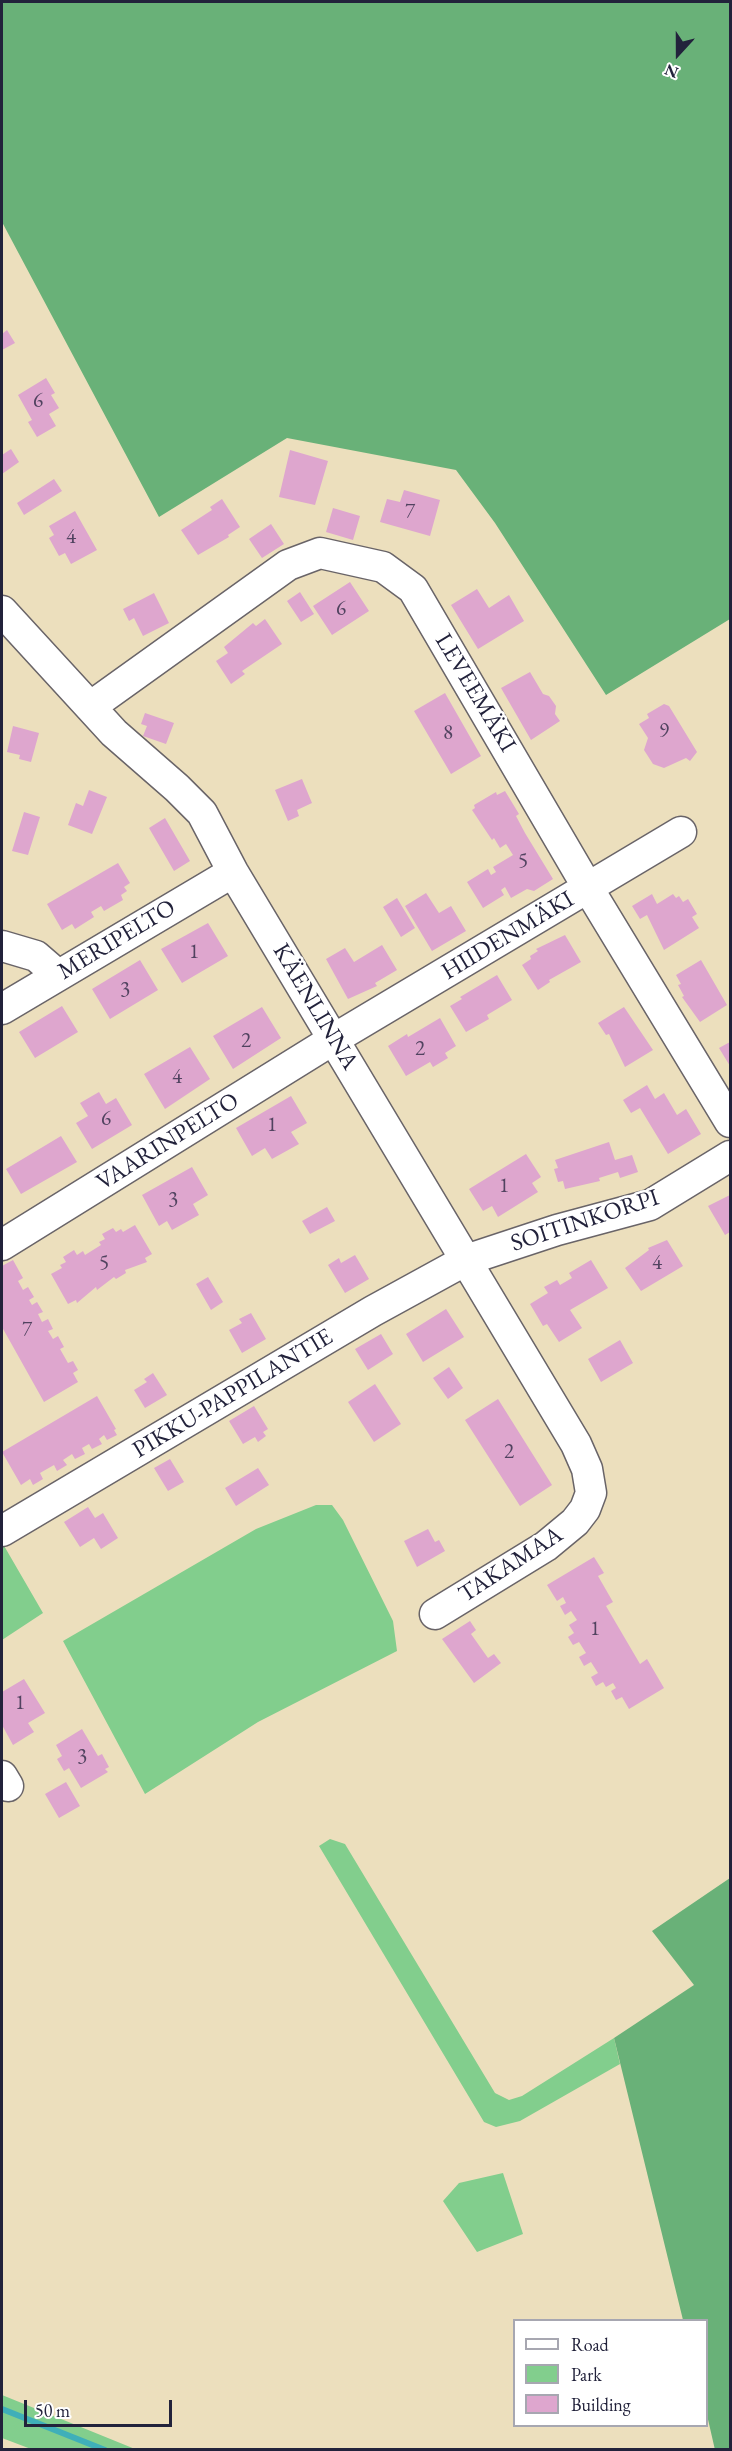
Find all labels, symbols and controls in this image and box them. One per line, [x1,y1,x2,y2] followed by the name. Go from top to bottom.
[648,24,708,84] north arrow
[662,59,681,83] text: N
[33,388,43,414] house number: 6
[405,499,415,525] house number: 7
[66,524,76,550] house number: 4
[336,596,346,622] house number: 6
[428,628,522,758] street label: LEVEEMÄKI
[659,718,669,744] house number: 9
[443,720,453,746] house number: 8
[518,848,528,874] house number: 5
[437,885,579,987] street label: HIIDENMÄKI
[53,894,181,986] street label: MERIPELTO
[189,939,199,965] house number: 1
[266,939,364,1075] street label: KÄENLINNA
[120,977,130,1003] house number: 3
[241,1028,251,1054] house number: 2
[415,1036,425,1062] house number: 2
[172,1064,182,1090] house number: 4
[92,1087,244,1197] street label: VAARINPELTO
[101,1106,111,1132] house number: 6
[267,1112,277,1138] house number: 1
[499,1173,509,1199] house number: 1
[507,1184,663,1258] street label: SOITINKORPI
[168,1187,178,1213] house number: 3
[99,1250,109,1276] house number: 5
[652,1250,662,1276] house number: 4
[22,1317,32,1343] house number: 7
[128,1323,338,1465] street label: PIKKU-PAPPILANTIE
[504,1439,514,1465] house number: 2
[453,1521,569,1609] street label: TAKAMAA
[590,1616,600,1642] house number: 1
[15,1690,25,1716] house number: 1
[77,1744,87,1770] house number: 3
[513,2319,708,2427] legend
[571,2333,609,2356] text: Road
[571,2363,602,2386] text: Park
[27,2388,176,2426] scale bar
[571,2393,631,2416] text: Building
[35,2399,70,2422] text: 50 m

